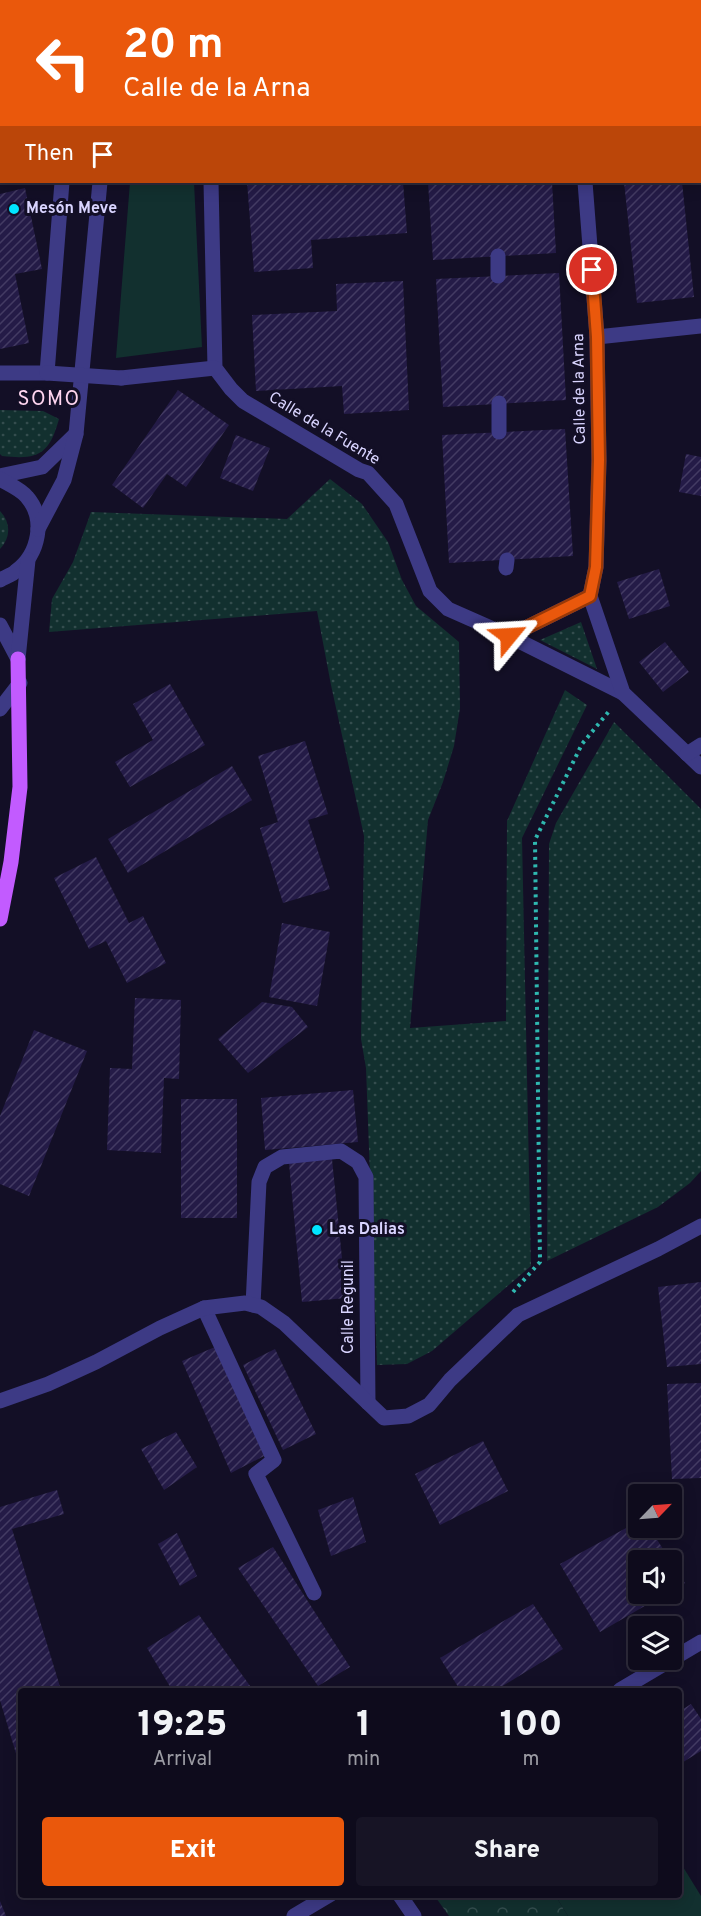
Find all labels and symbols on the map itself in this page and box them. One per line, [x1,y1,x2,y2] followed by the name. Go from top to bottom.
[26,199,117,219] place label: Mesón Meve
[7,202,21,216] marker: Mesón Meve
[566,244,617,295] pin
[569,333,591,445] street label: Calle de la Arna
[17,387,81,413] district label: SOMO
[265,388,383,470] street label: Calle de la Fuente
[477,604,541,668] position arrow
[329,1220,405,1240] place label: Las Dalias
[310,1223,324,1237] marker: Las Dalias
[339,1260,359,1354] street label: Calle Regunil
[628,1484,682,1538] north arrow

